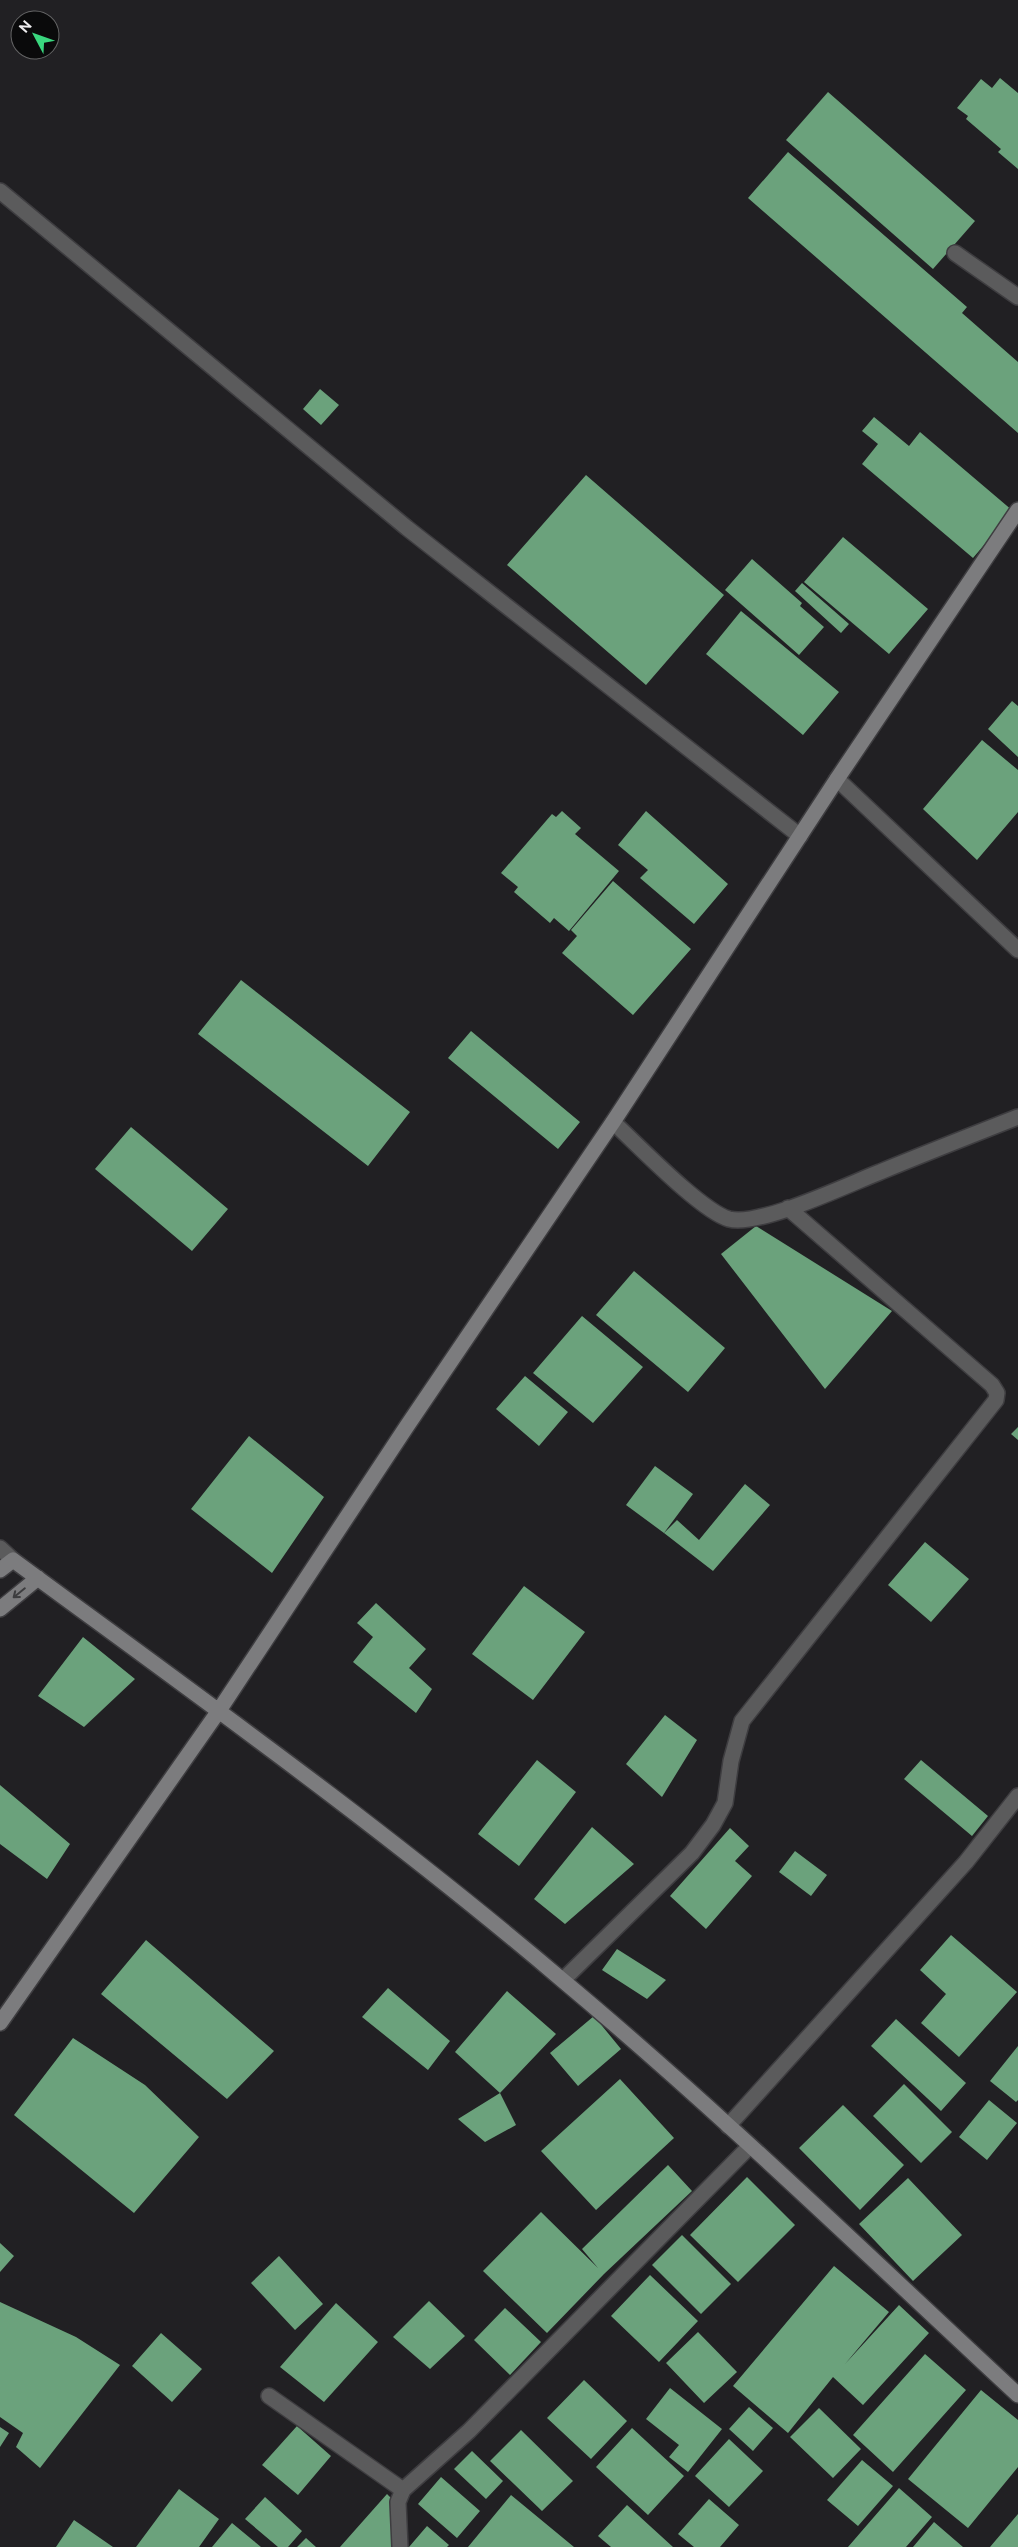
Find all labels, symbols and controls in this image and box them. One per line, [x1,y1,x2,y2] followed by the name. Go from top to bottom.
[10,10,60,60] north arrow
[16,17,35,36] text: N
[13,1588,26,1599] one-way arrow

